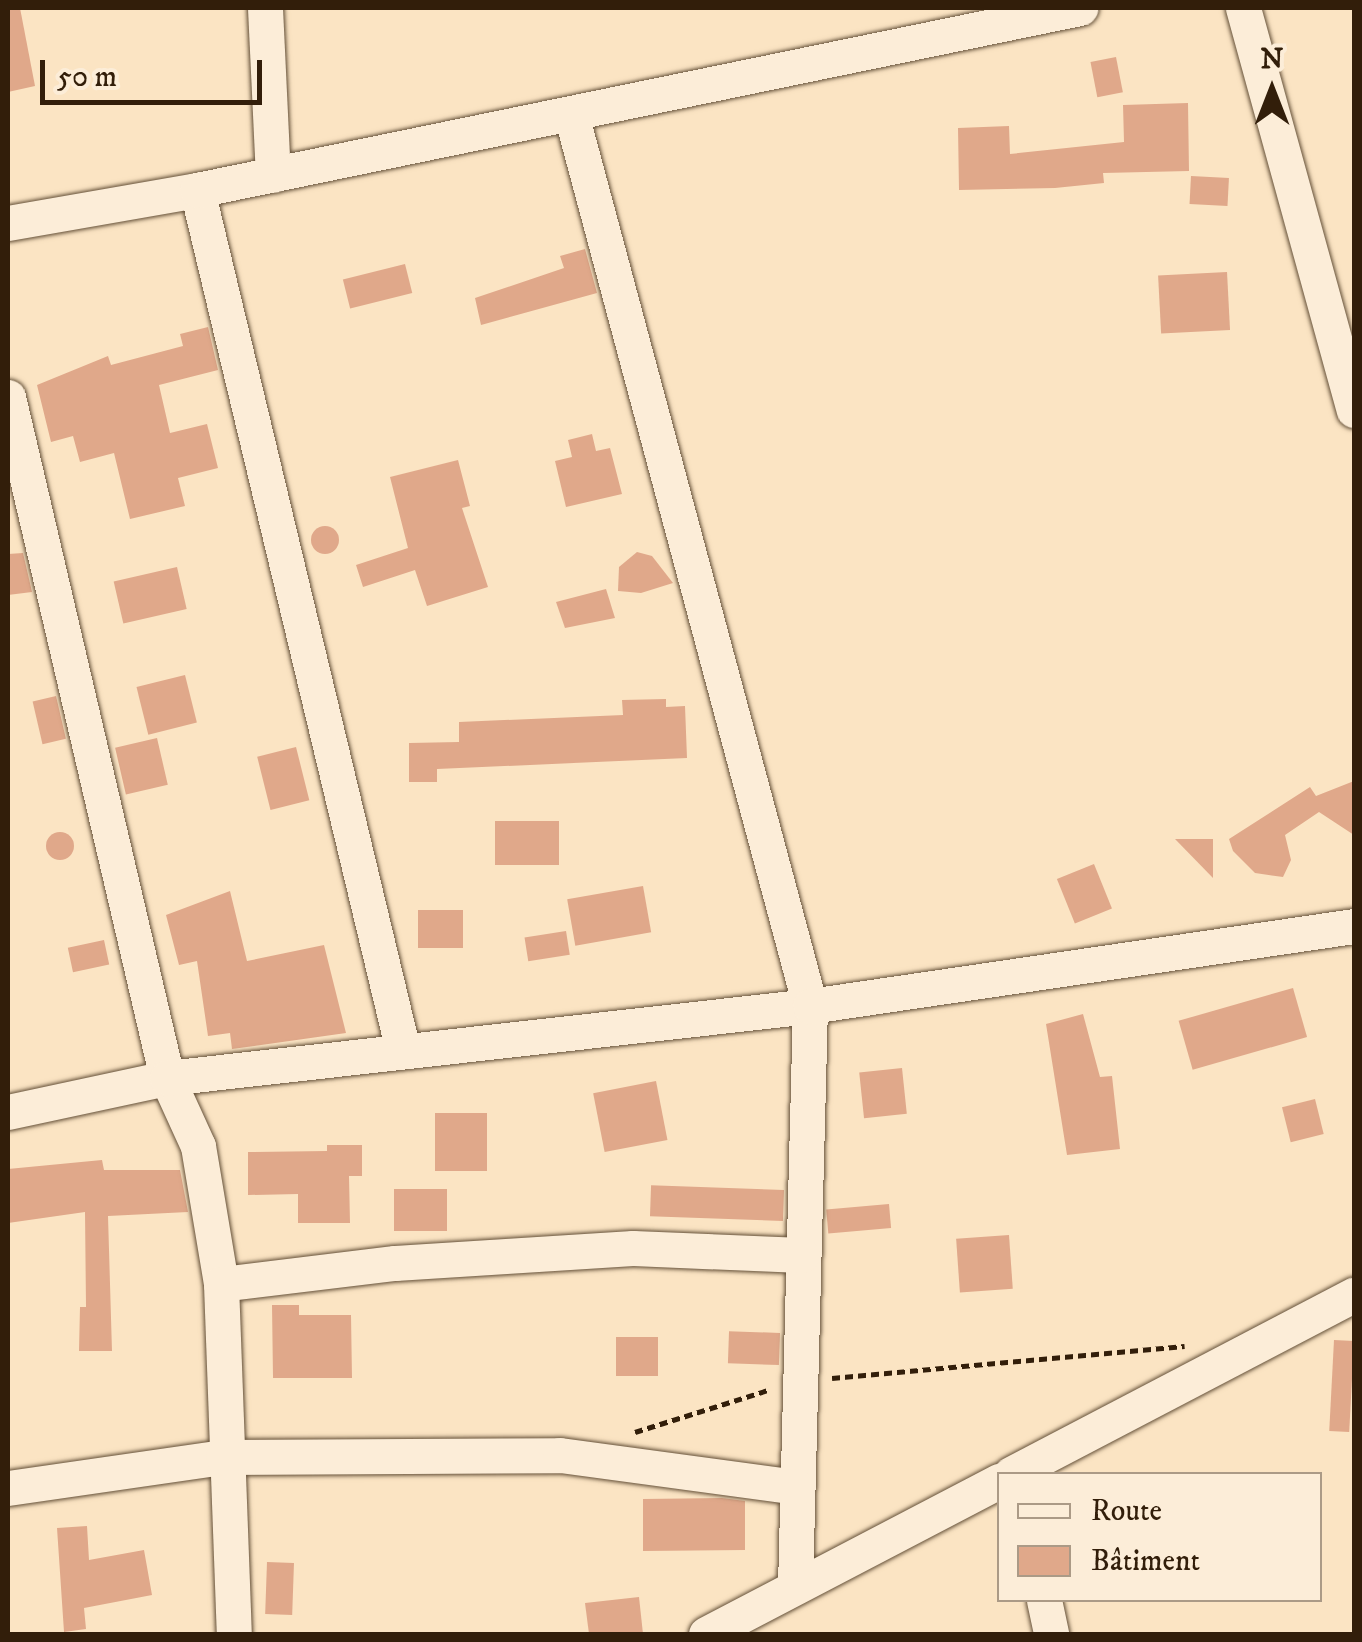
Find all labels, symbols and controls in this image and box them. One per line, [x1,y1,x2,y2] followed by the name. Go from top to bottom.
[45,40,268,102] scale bar
[1222,40,1322,140] north arrow
[1261,42,1283,77] text: N
[57,59,117,96] text: 50 m
[997,1472,1322,1602] legend
[1091,1493,1162,1530] text: Route
[1091,1543,1200,1580] text: Bâtiment

